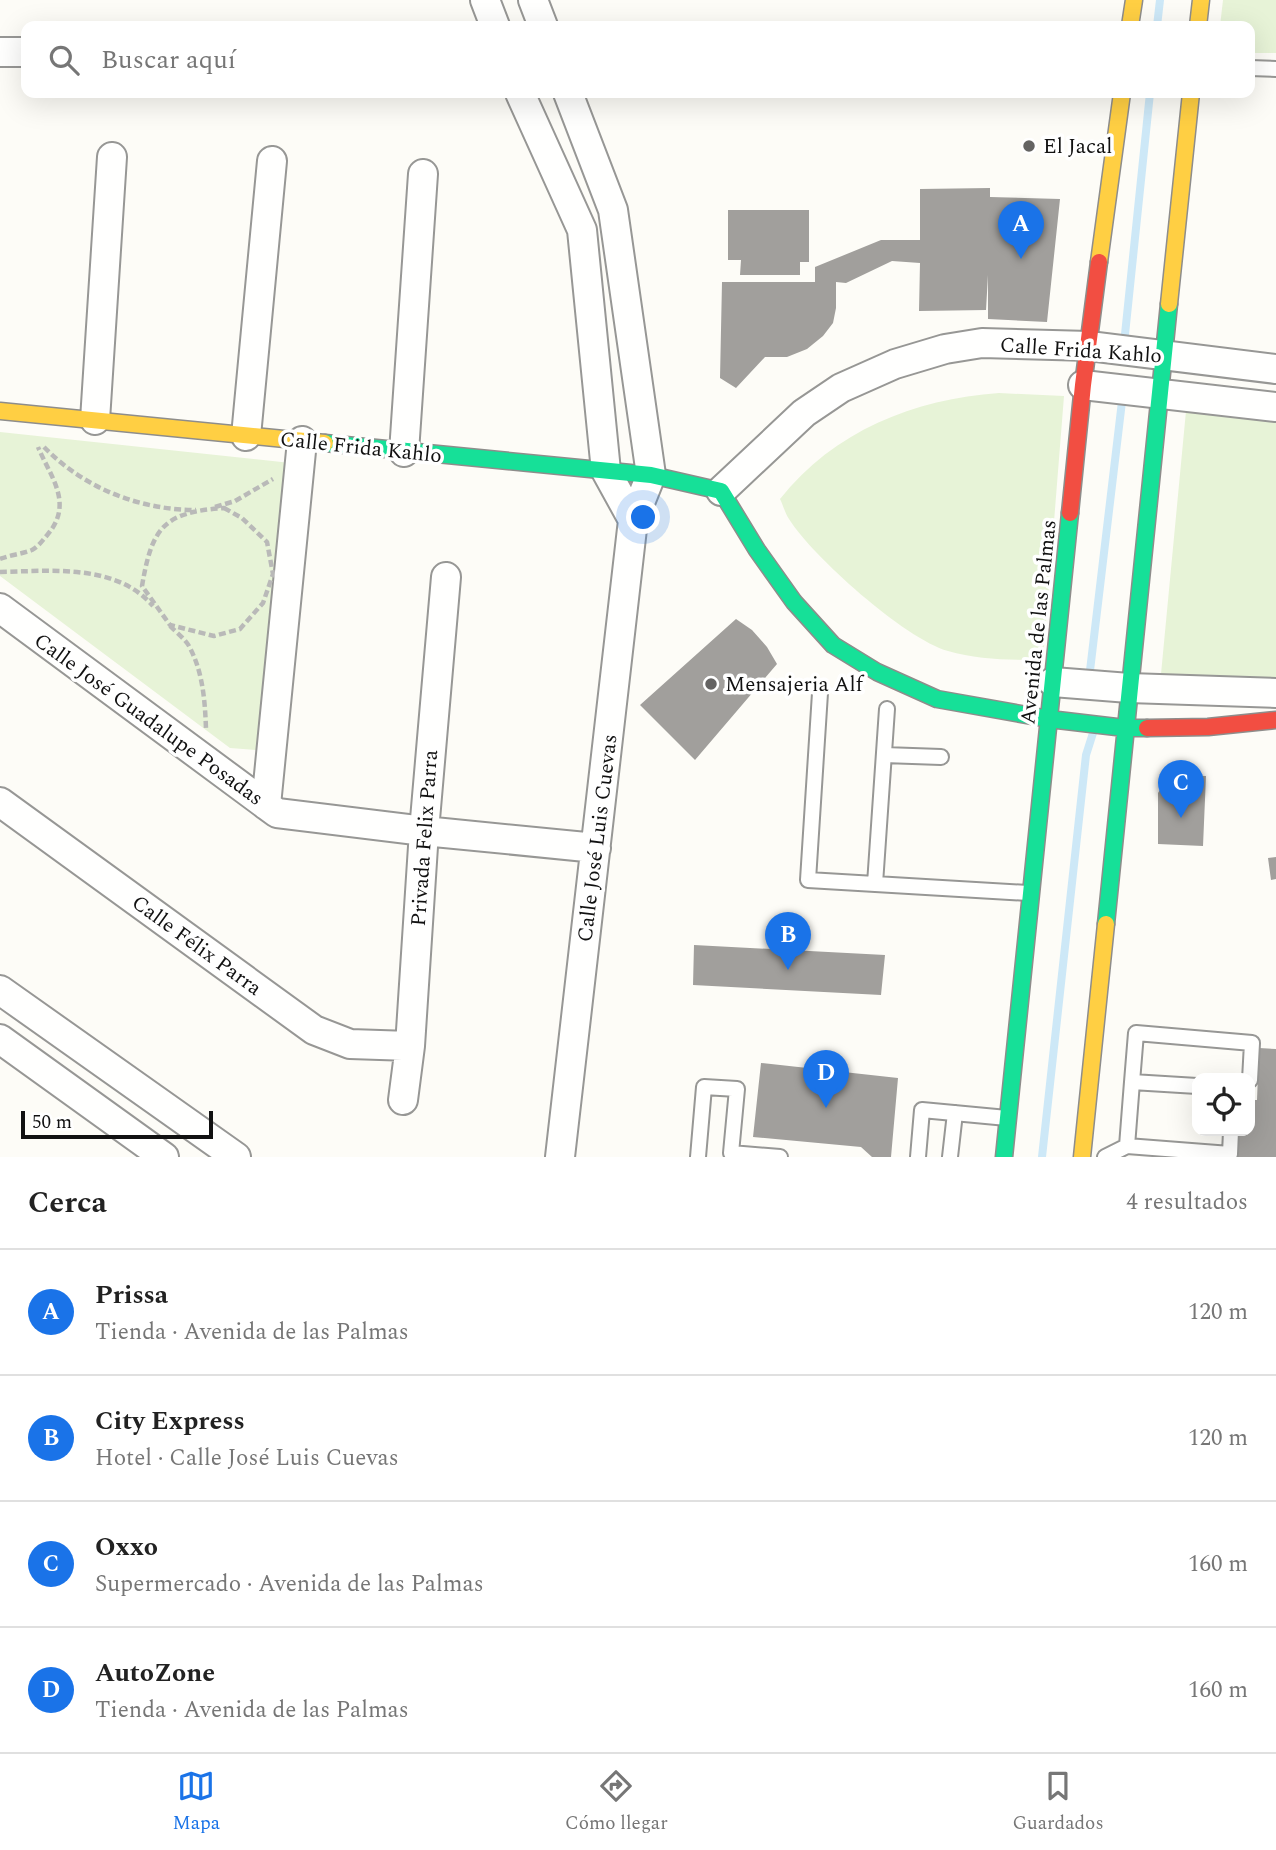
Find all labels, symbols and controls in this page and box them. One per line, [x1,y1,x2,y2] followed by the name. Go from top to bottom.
[21,21,1255,98] search box
[101,40,236,80] text: Buscar aquí
[45,41,83,79] icon: search
[1043,131,1112,163] place label: El Jacal
[1021,138,1037,154] marker: El Jacal
[998,201,1044,259] pin: A
[999,329,1163,373] street label: Calle Frida Kahlo
[279,424,443,472] street label: Calle Frida Kahlo
[626,500,660,534] your location
[1012,518,1066,726] street label: Avenida de las Palmas
[27,625,270,814] street label: Calle José Guadalupe Posadas
[725,669,865,701] place label: Mensajeria Alf
[703,676,719,692] marker: Mensajeria Alf
[569,732,627,944] street label: Calle José Luis Cuevas
[403,748,447,927] street label: Privada Felix Parra
[1158,760,1204,818] pin: C
[125,887,269,1005] street label: Calle Félix Parra
[765,912,811,970] pin: B
[803,1050,849,1108] pin: D
[1192,1073,1255,1136] map controls
[1192,1073,1255,1136] button: locate
[21,1108,214,1140] scale bar
[32,1108,72,1137] text: 50 m
[28,1180,107,1226] text: Cerca
[1126,1185,1248,1220] text: 4 resultados
[95,1275,168,1315] text: Prissa
[42,1295,60,1330] text: A
[1188,1295,1248,1330] text: 120 m
[95,1315,409,1350] text: Tienda · Avenida de las Palmas
[95,1401,245,1441] text: City Express
[43,1421,59,1456] text: B
[1188,1421,1248,1456] text: 120 m
[95,1441,399,1476] text: Hotel · Calle José Luis Cuevas
[95,1527,158,1567] text: Oxxo
[43,1547,59,1582] text: C
[1188,1547,1248,1582] text: 160 m
[95,1567,484,1602] text: Supermercado · Avenida de las Palmas
[95,1653,215,1693] text: AutoZone
[42,1673,60,1708] text: D
[1188,1673,1248,1708] text: 160 m
[95,1693,409,1728] text: Tienda · Avenida de las Palmas
[172,1767,220,1838] tab: Mapa
[565,1767,668,1838] tab: Cómo llegar
[1013,1767,1104,1838] tab: Guardados

